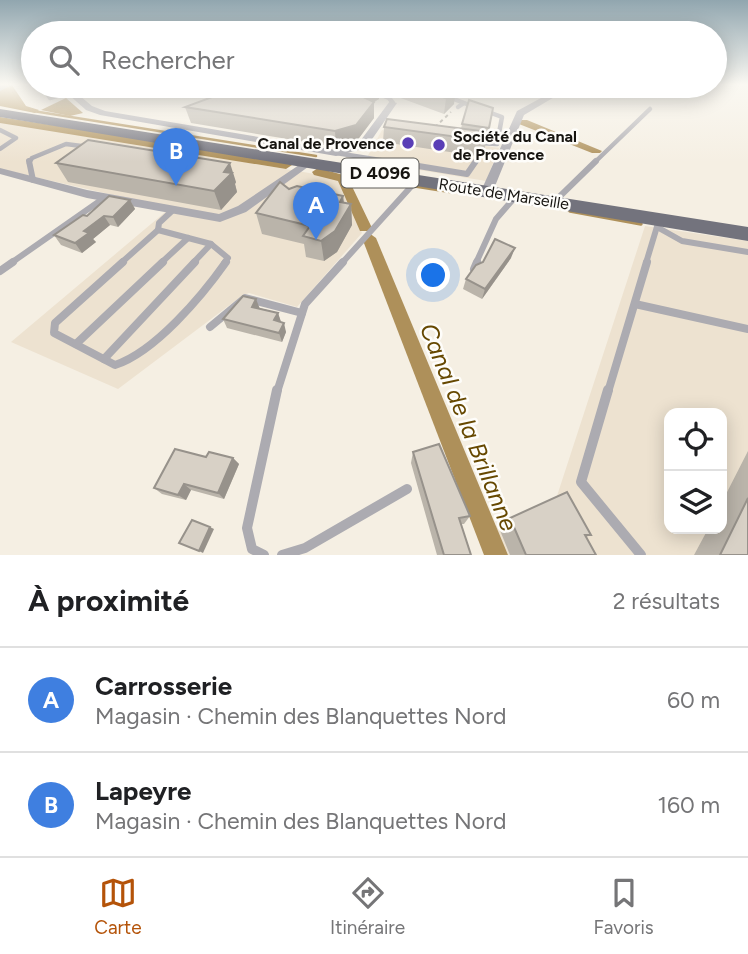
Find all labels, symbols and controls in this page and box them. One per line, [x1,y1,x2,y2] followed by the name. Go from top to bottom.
[21,21,727,98] search box
[45,41,83,79] icon: search
[101,44,235,76] text: Rechercher
[453,127,577,164] place label: Société du Canal de Provence
[153,128,199,186] pin: B
[258,134,394,153] place label: Canal de Provence
[400,135,416,151] marker: Canal de Provence
[431,137,447,153] marker: Société du Canal de Provence
[342,158,418,188] road number: D 4096
[437,174,571,214] street label: Route de Marseille
[293,182,339,240] pin: A
[416,258,450,292] your location
[414,319,524,535] water label: Canal de la Brillanne
[664,408,727,534] map controls
[664,408,727,471] button: locate
[664,471,727,534] button: layers
[28,582,189,619] text: À proximité
[613,587,720,615] text: 2 résultats
[95,670,232,702] text: Carrosserie
[43,686,59,714] text: A
[667,686,720,714] text: 60 m
[95,702,506,730] text: Magasin · Chemin des Blanquettes Nord
[95,775,192,807] text: Lapeyre
[44,791,58,819] text: B
[657,791,720,819] text: 160 m
[95,807,506,835] text: Magasin · Chemin des Blanquettes Nord
[94,874,142,939] tab: Carte
[330,874,405,939] tab: Itinéraire
[594,874,654,939] tab: Favoris

